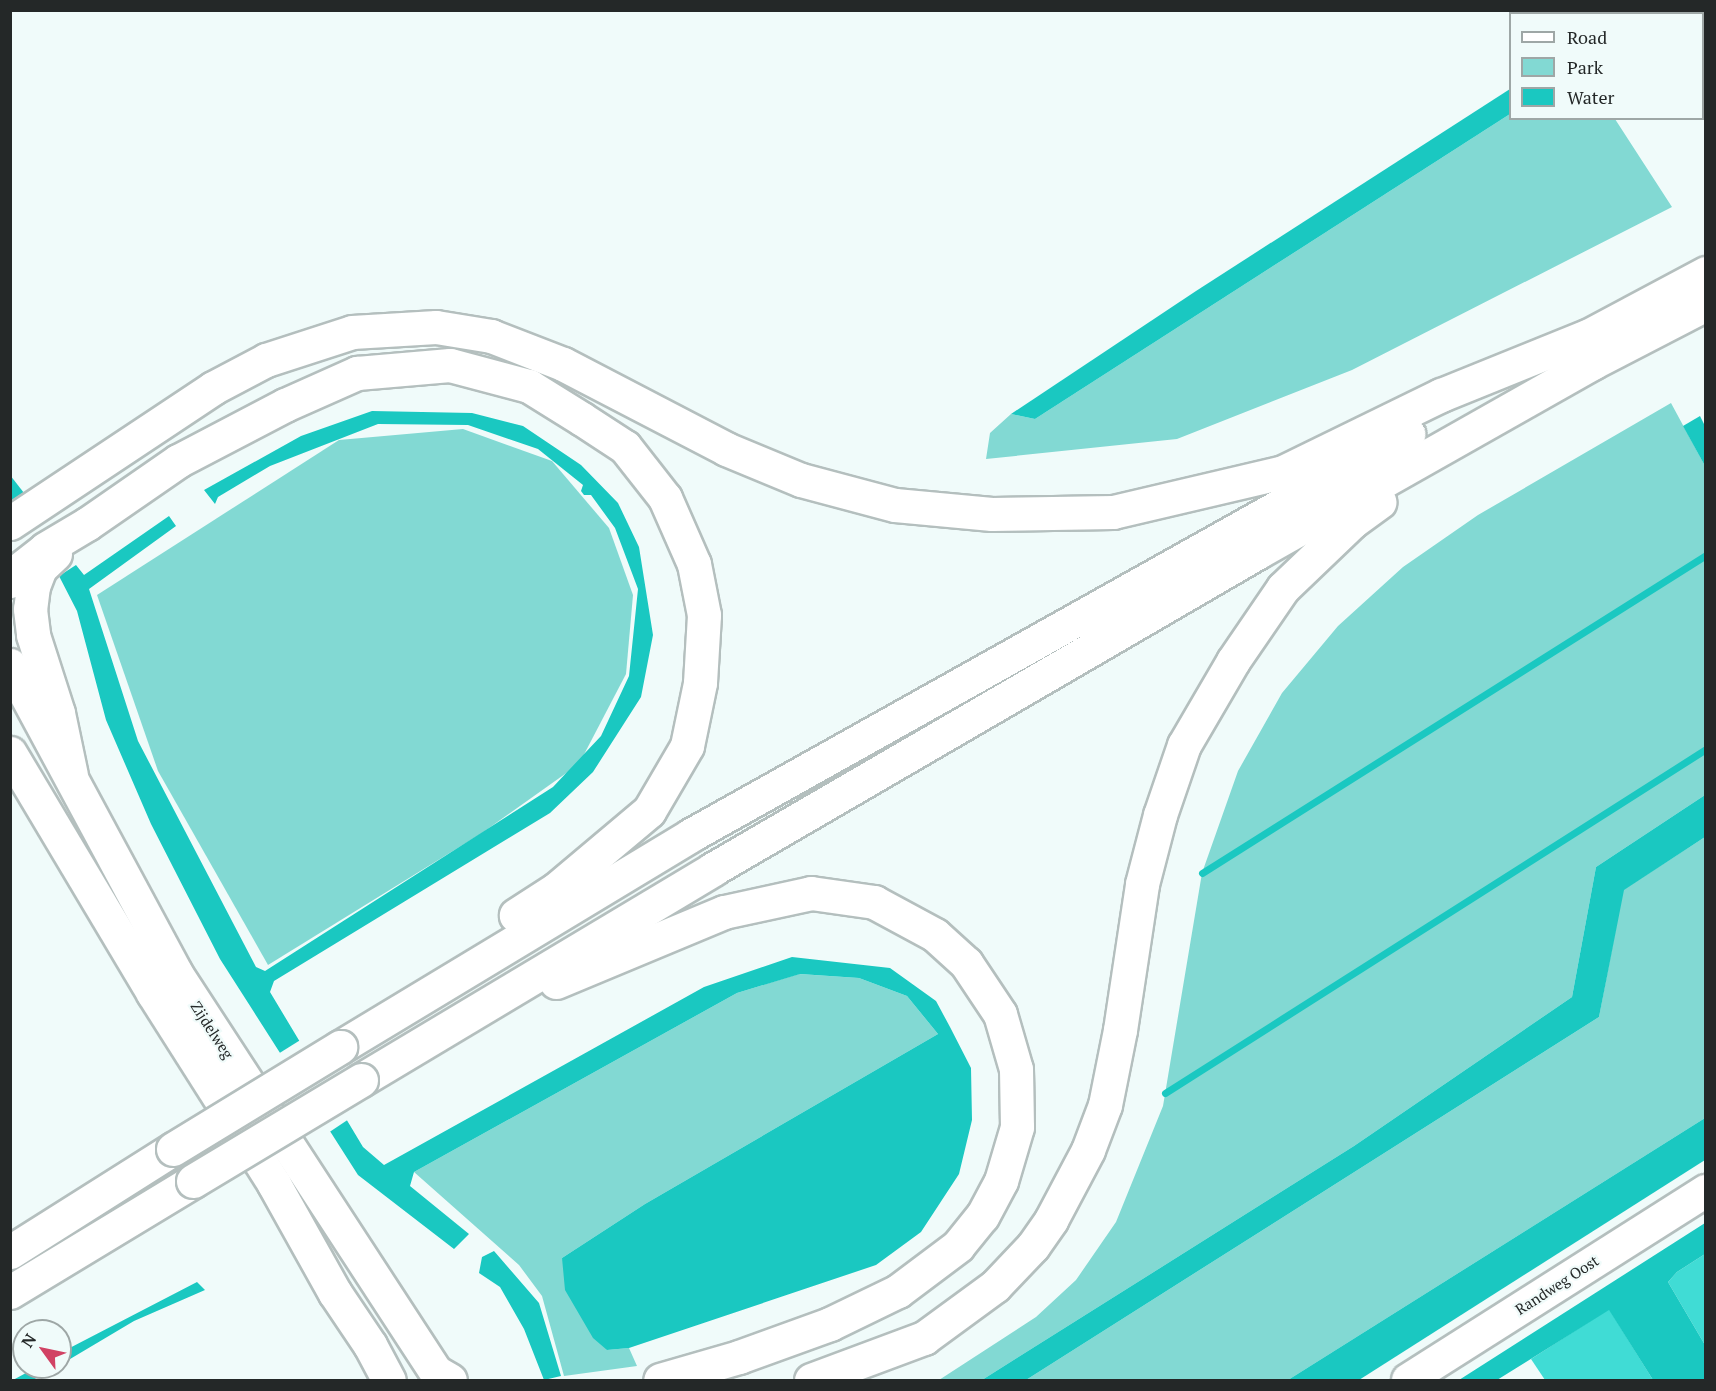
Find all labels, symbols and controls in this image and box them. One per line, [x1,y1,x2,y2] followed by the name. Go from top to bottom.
[1509,12,1704,120] legend
[1567,25,1607,49] text: Road
[1567,55,1603,79] text: Park
[1567,85,1614,109] text: Water
[187,998,237,1062] street label: Zijdelweg
[1512,1251,1602,1319] street label: Randweg Oost
[12,1319,72,1379] north arrow
[16,1329,41,1351] text: N

